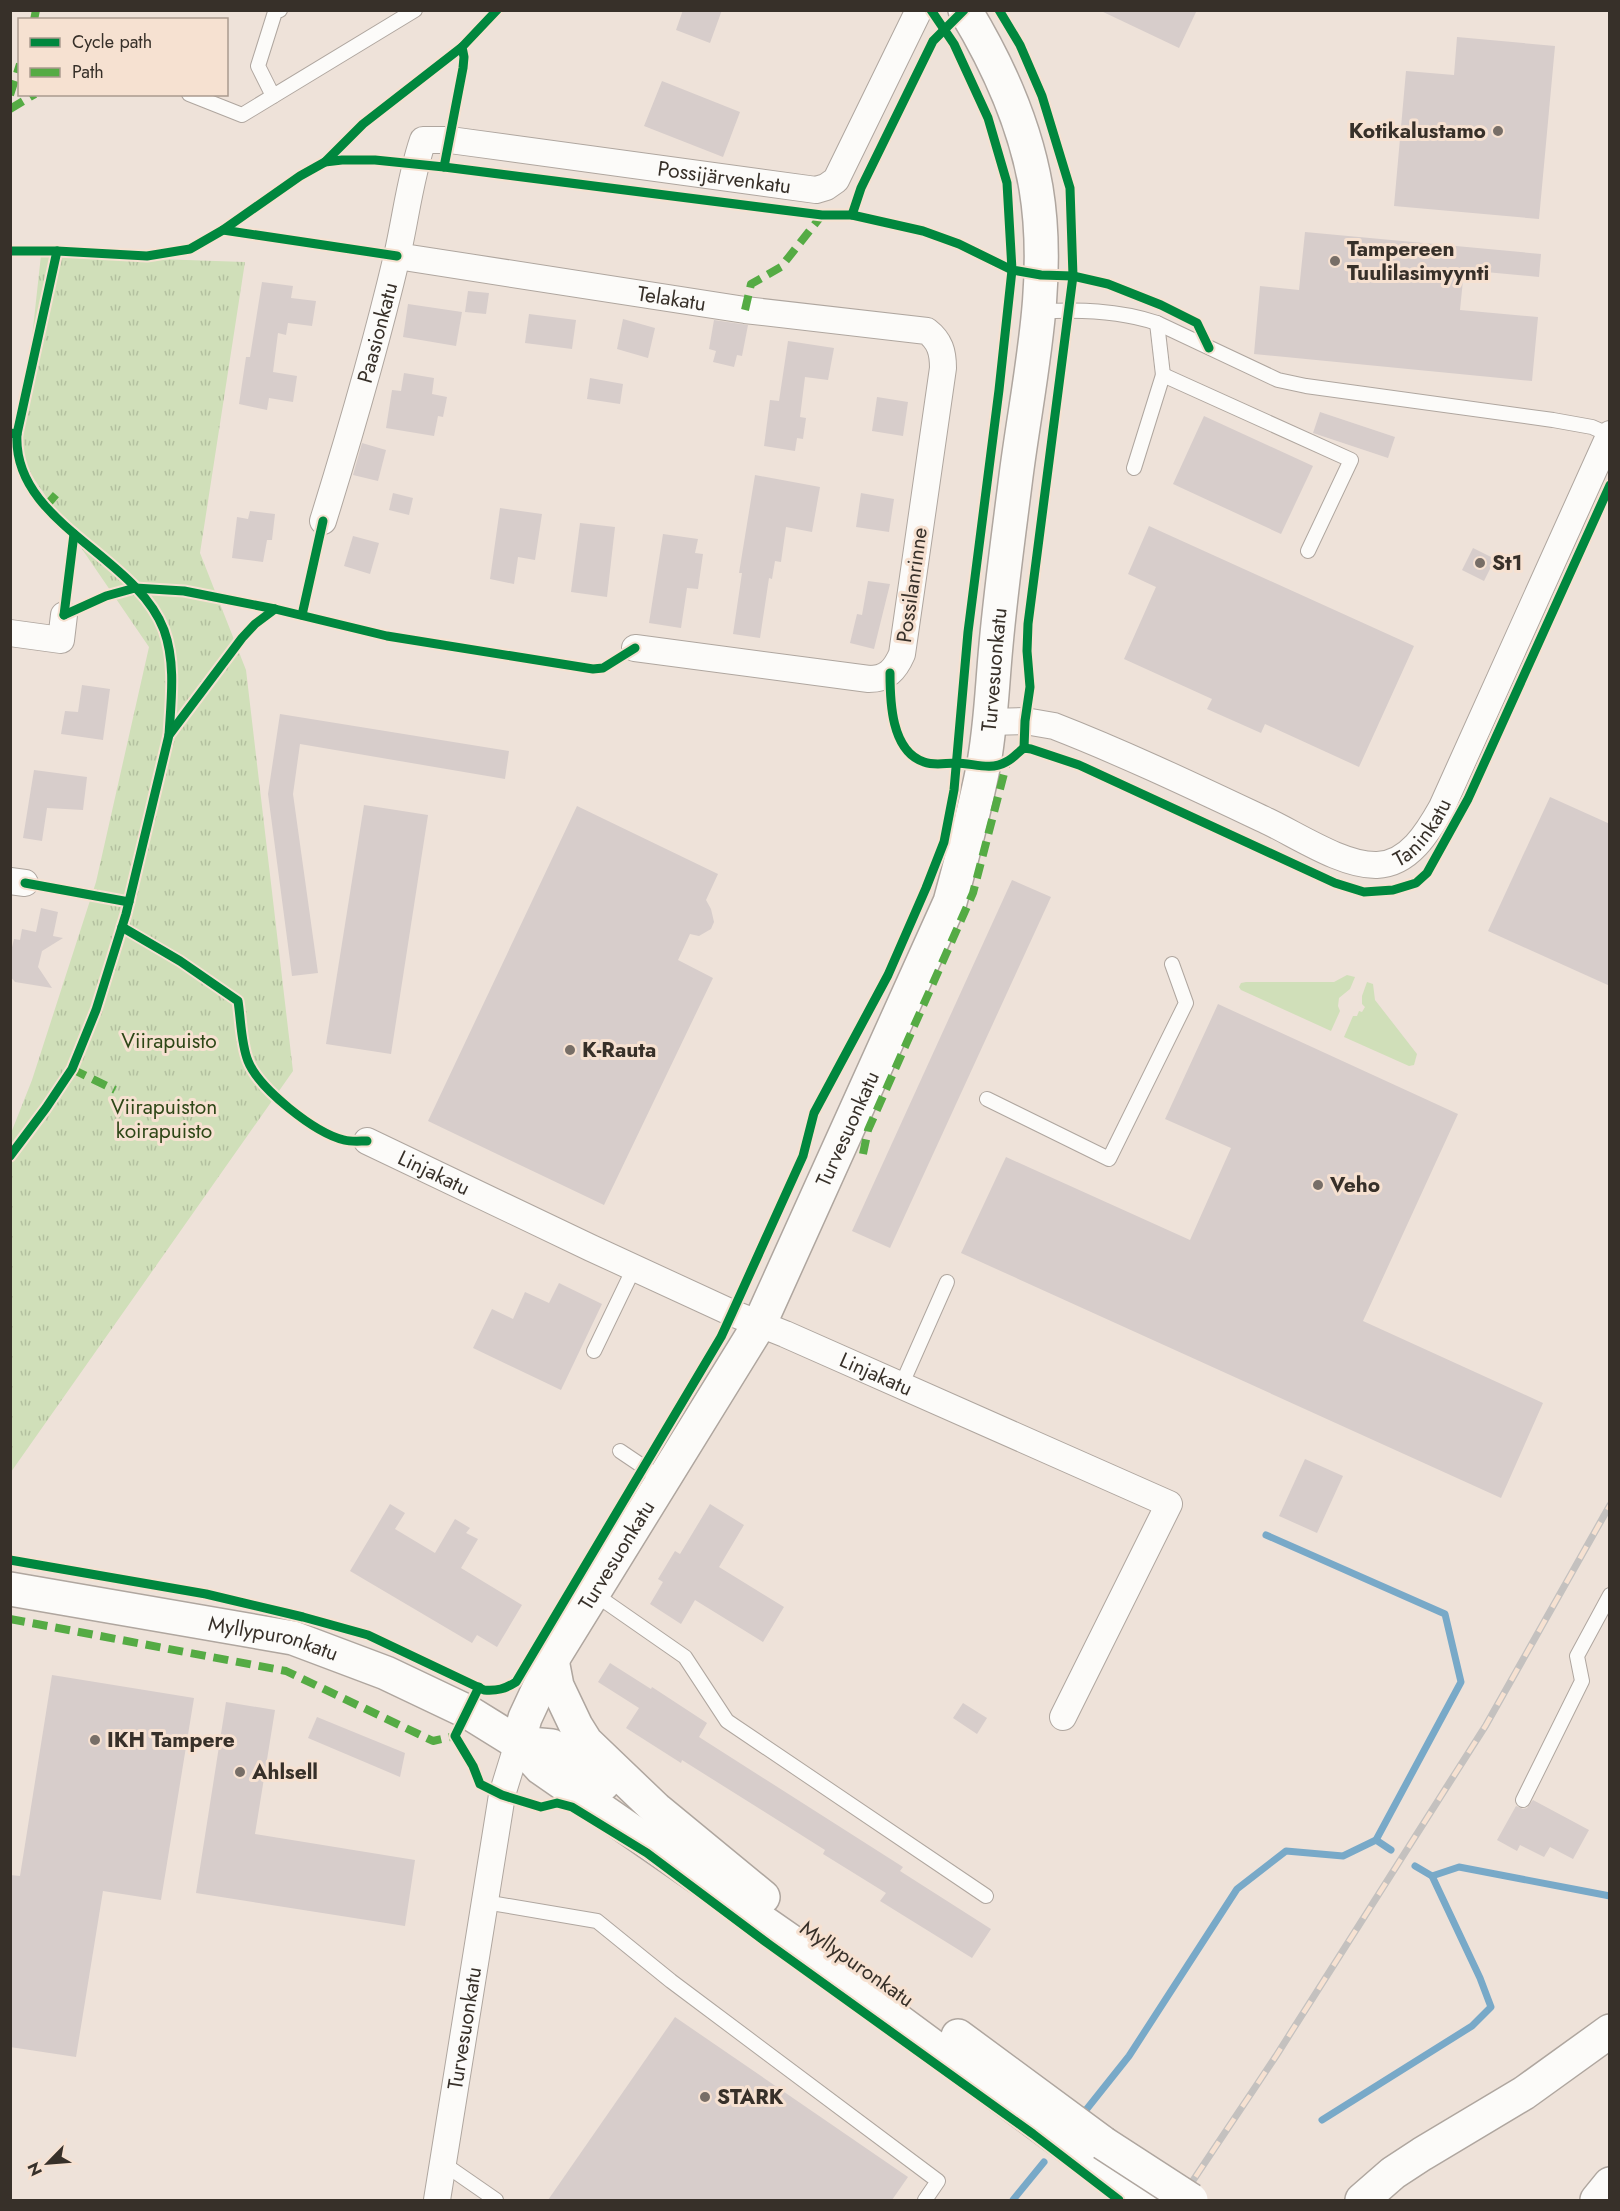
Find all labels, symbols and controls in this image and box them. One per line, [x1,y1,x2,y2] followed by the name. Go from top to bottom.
[18,18,228,96] legend
[72,29,152,55] text: Cycle path
[72,59,104,85] text: Path
[1349,116,1486,146] place label: Kotikalustamo
[1491,124,1505,138] marker: Kotikalustamo
[656,154,793,201] street label: Possijärvenkatu
[1347,234,1489,288] place label: Tampereen Tuulilasimyynti
[1328,254,1342,268] marker: Tampereen Tuulilasimyynti
[350,279,405,387] street label: Paasionkatu
[635,279,708,319] street label: Telakatu
[889,525,935,645] street label: Possilanrinne
[1492,548,1523,578] place label: St1
[1473,556,1487,570] marker: St1
[974,606,1015,733] street label: Turvesuonkatu
[1388,794,1459,874] street label: Taninkatu
[121,1026,217,1056] park label: Viirapuisto
[582,1035,656,1065] place label: K-Rauta
[563,1043,577,1057] marker: K-Rauta
[808,1066,887,1192] street label: Turvesuonkatu
[111,1092,217,1146] park label: Viirapuiston koirapuisto
[393,1143,475,1203] street label: Linjakatu
[1329,1170,1380,1200] place label: Veho
[1311,1178,1325,1192] marker: Veho
[835,1345,917,1404] street label: Linjakatu
[571,1495,662,1616] street label: Turvesuonkatu
[206,1609,343,1669] street label: Myllypuronkatu
[107,1725,235,1755] place label: IKH Tampere
[88,1733,102,1747] marker: IKH Tampere
[251,1757,318,1787] place label: Ahlsell
[233,1765,247,1779] marker: Ahlsell
[794,1914,920,2014] street label: Myllypuronkatu
[440,1965,489,2092] street label: Turvesuonkatu
[717,2082,784,2112] place label: STARK
[698,2090,712,2104] marker: STARK
[18,2133,78,2193] north arrow
[22,2159,48,2180] text: N

